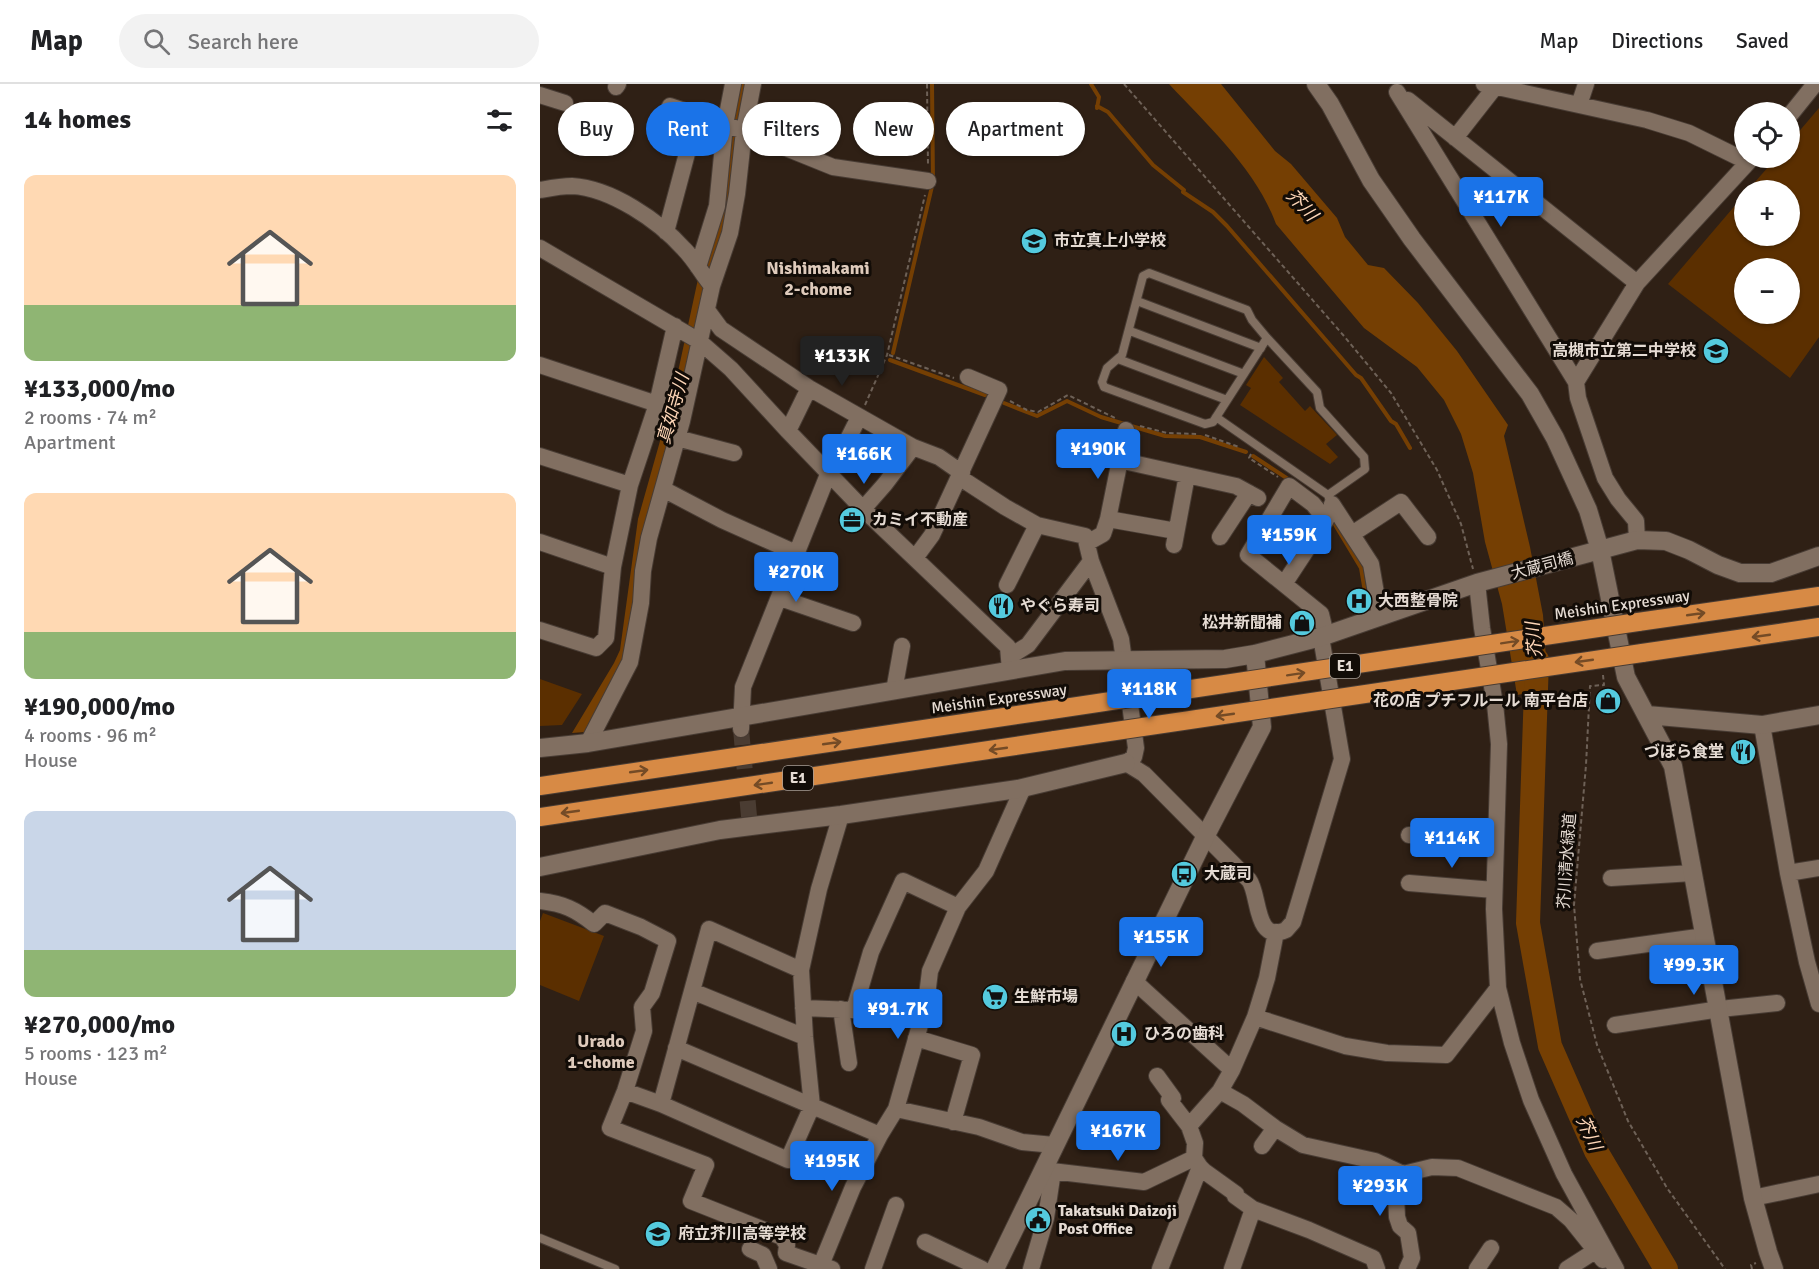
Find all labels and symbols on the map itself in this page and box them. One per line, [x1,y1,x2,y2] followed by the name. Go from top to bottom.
[1459,177,1543,228] pin: ¥117K
[1282,184,1324,227] water label: 芥川
[1019,226,1049,256] school or university icon: 市立真上小学校
[1054,231,1166,251] place label: 市立真上小学校
[766,257,870,300] district label: Nishimakami 2-chome
[800,336,884,387] pin: ¥133K
[1701,336,1731,366] school or university icon: 高槻市立第二中学校
[1552,341,1696,361] place label: 高槻市立第二中学校
[653,369,694,447] water label: 真如寺川
[1056,429,1140,480] pin: ¥190K
[822,434,906,485] pin: ¥166K
[837,505,867,535] office icon: カミイ不動産
[872,510,968,530] place label: カミイ不動産
[1247,515,1331,566] pin: ¥159K
[1508,548,1576,584] street label: 大蔵司橋
[754,552,838,603] pin: ¥270K
[1344,586,1374,616] hospital icon: 大西整骨院
[1553,586,1692,624] street label: Meishin Expressway
[986,591,1016,621] restaurant icon: やぐら寿司
[1378,591,1458,611] place label: 大西整骨院
[1020,596,1100,616] place label: やぐら寿司
[1287,608,1317,638] shop icon: 松井新聞補
[1685,608,1705,619] one-way arrow
[1202,613,1282,633] place label: 松井新聞補
[1521,619,1547,659] water label: 芥川
[1752,630,1771,641] one-way arrow
[1499,636,1519,647] one-way arrow
[1330,654,1360,678] road number: E1
[1575,656,1595,667] one-way arrow
[1286,668,1305,679] one-way arrow
[1107,669,1191,720] pin: ¥118K
[930,680,1069,718] street label: Meishin Expressway
[1593,686,1623,716] shop icon: 花の店 プチフルール 南平台店
[1373,691,1588,711] place label: 花の店 プチフルール 南平台店
[1216,709,1236,720] one-way arrow
[822,737,842,748] one-way arrow
[1728,737,1758,767] restaurant icon: づぼら食堂
[1644,742,1724,762] place label: づぼら食堂
[988,743,1008,754] one-way arrow
[629,766,649,777] one-way arrow
[783,766,813,790] road number: E1
[754,778,773,789] one-way arrow
[561,807,581,818] one-way arrow
[1554,812,1580,910] street label: 芥川清水緑道
[1410,818,1494,869] pin: ¥114K
[1169,859,1199,889] bus stop icon: 大蔵司
[1204,864,1252,884] place label: 大蔵司
[1119,917,1203,968] pin: ¥155K
[1645,945,1743,996] pin: ¥99.3K
[980,982,1010,1012] supermarket icon: 生鮮市場
[1014,987,1078,1007] place label: 生鮮市場
[849,989,947,1040] pin: ¥91.7K
[1109,1019,1139,1049] hospital icon: ひろの歯科
[1144,1024,1224,1044] place label: ひろの歯科
[567,1030,635,1073] district label: Urado 1-chome
[1076,1111,1160,1162] pin: ¥167K
[1571,1112,1607,1156] water label: 芥川
[790,1141,874,1192] pin: ¥195K
[1338,1166,1422,1217] pin: ¥293K
[1058,1201,1177,1239] place label: Takatsuki Daizoji Post Office
[1023,1205,1053,1235] public building icon: Takatsuki Daizoji Post Office
[643,1219,673,1249] school or university icon: 府立芥川高等学校
[678,1224,806,1244] place label: 府立芥川高等学校

